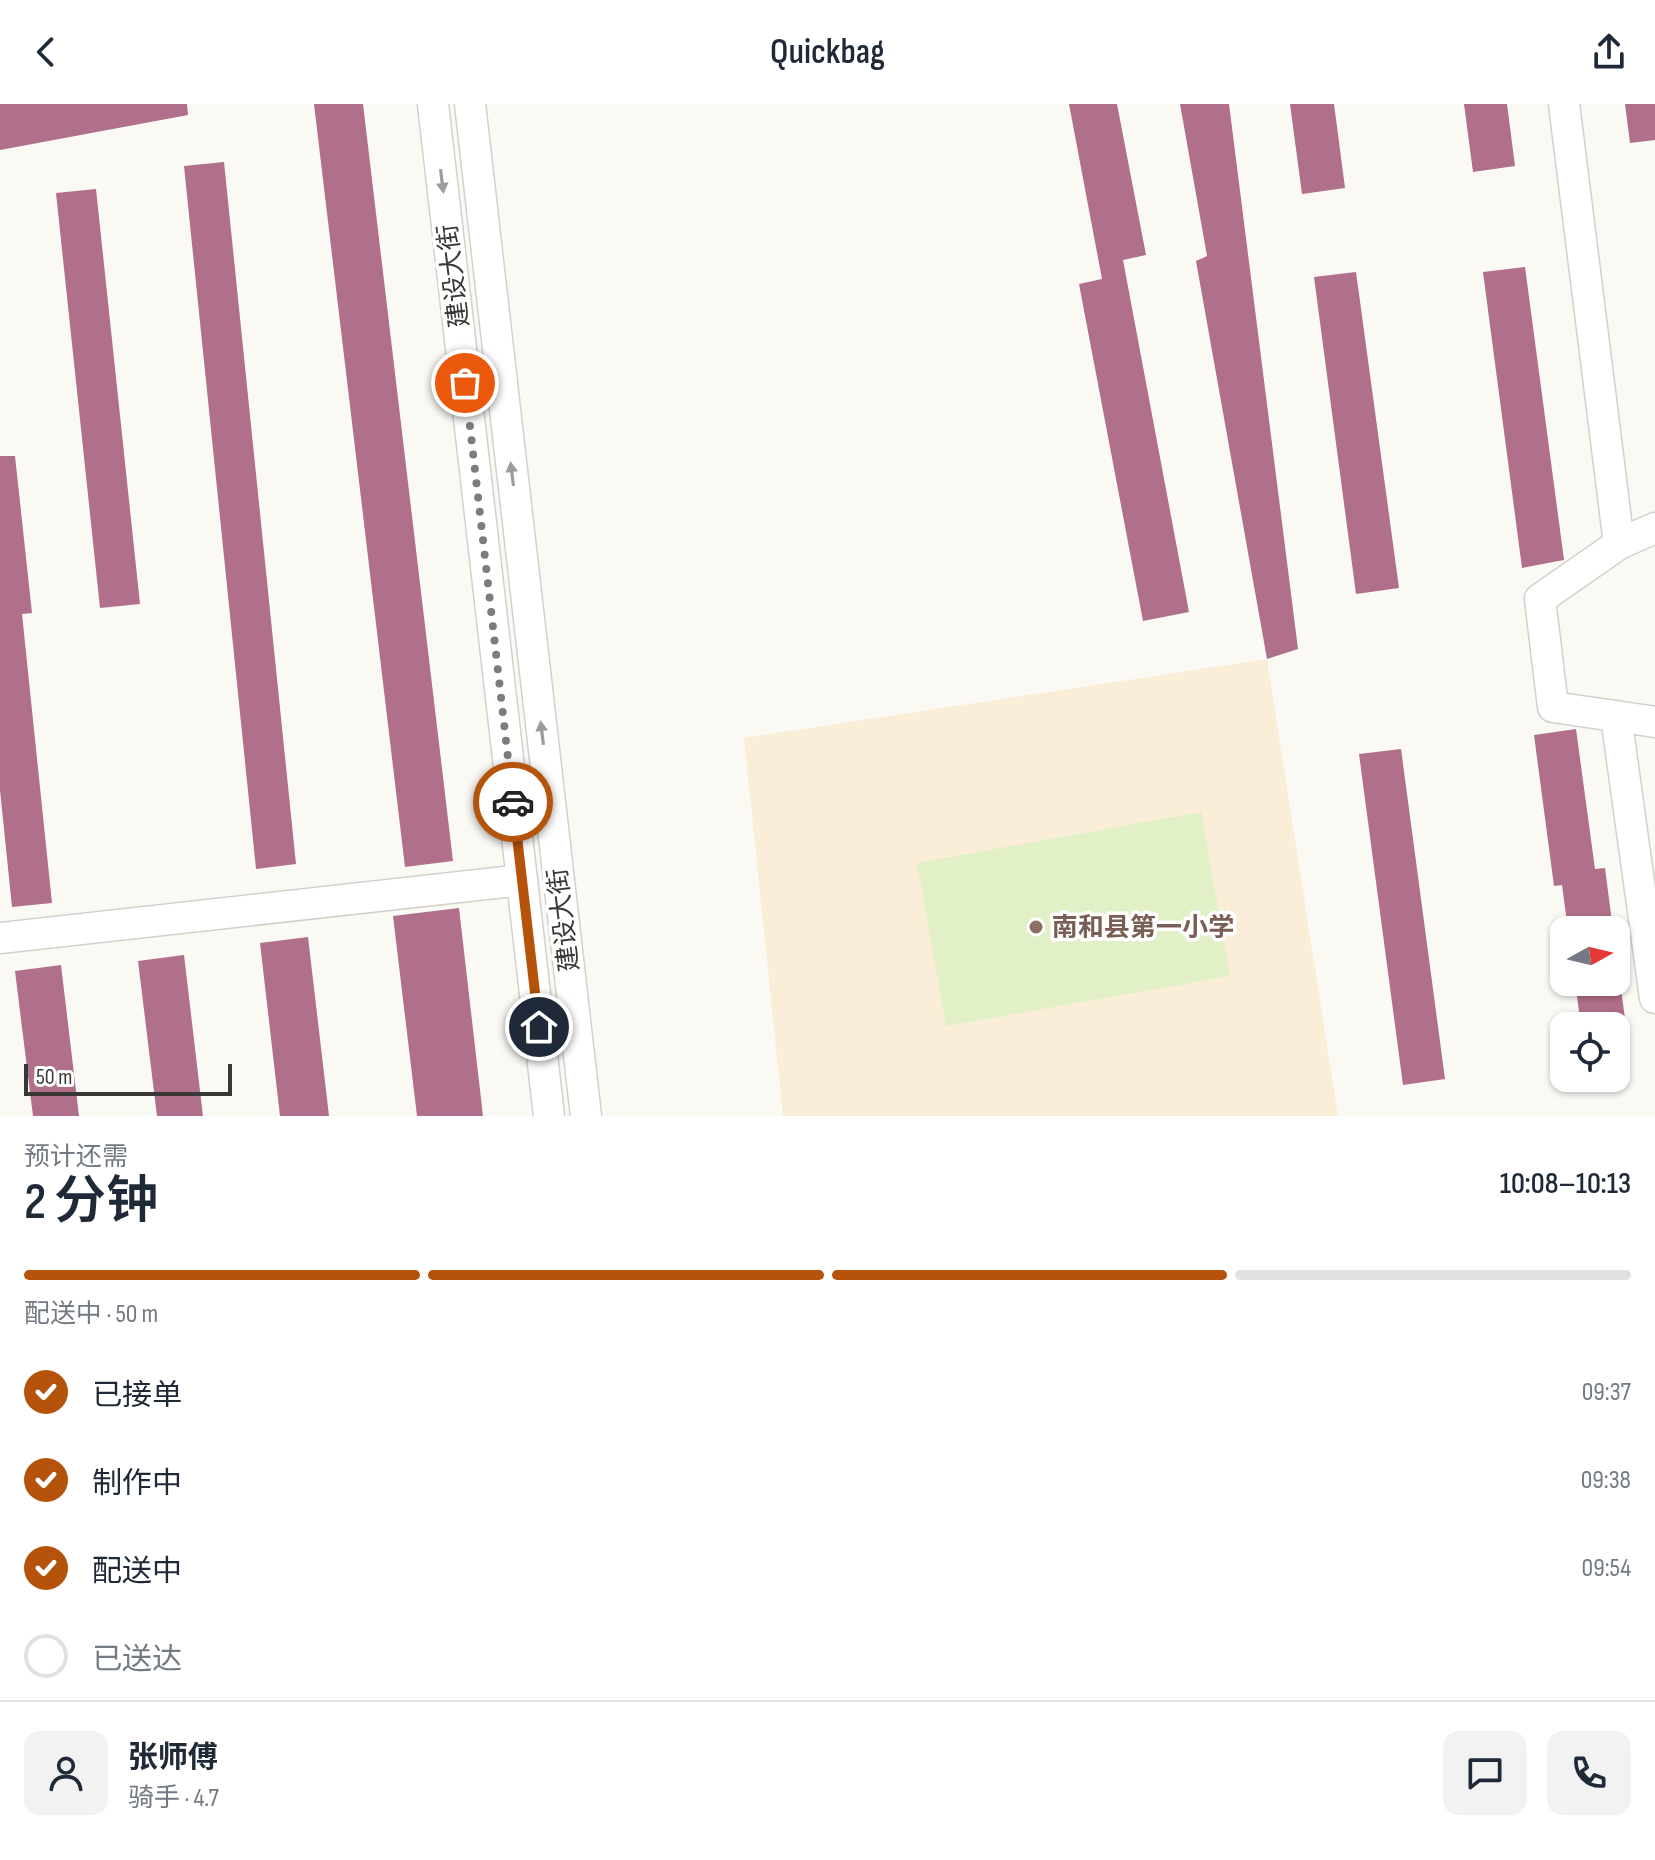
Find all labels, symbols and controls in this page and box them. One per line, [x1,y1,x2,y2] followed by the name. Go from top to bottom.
[24,30,68,74] icon: back
[1587,30,1631,74] icon: share
[770,31,885,74] text: Quickbag
[435,169,448,194] one-way arrow
[433,222,476,329] street label: 建设大街
[431,349,499,417] pin
[443,361,487,405] icon: bag
[506,461,519,486] one-way arrow
[535,720,548,745] one-way arrow
[473,762,553,842] courier
[491,780,535,824] icon: car
[543,866,586,973] street label: 建设大街
[1052,913,1234,944] place label: 南和县第一小学
[1550,916,1630,996] north arrow
[1550,916,1630,1092] map controls
[1027,918,1045,936] marker: 南和县第一小学
[505,993,573,1061] pin
[517,1005,561,1049] icon: home
[1550,1012,1630,1092] button: locate
[24,1060,232,1096] scale bar
[36,1064,72,1091] text: 50 m
[24,1142,128,1173] text: 预计还需
[1500,1166,1631,1202] text: 10:08–10:13
[24,1171,158,1234] text: 2 分钟
[24,1299,158,1330] text: 配送中 · 50 m
[24,1370,68,1414] icon: check
[1582,1377,1631,1408] text: 09:37
[92,1378,182,1414] text: 已接单
[24,1458,68,1502] icon: check
[1581,1465,1631,1496] text: 09:38
[92,1466,182,1502] text: 制作中
[24,1546,68,1590] icon: check
[1582,1553,1631,1584] text: 09:54
[92,1554,182,1590] text: 配送中
[92,1642,182,1678] text: 已送达
[24,1731,108,1815] button: person
[1443,1731,1527,1815] button: chat
[1547,1731,1631,1815] button: phone
[128,1740,218,1776] text: 张师傅
[128,1783,219,1814] text: 骑手 · 4.7

